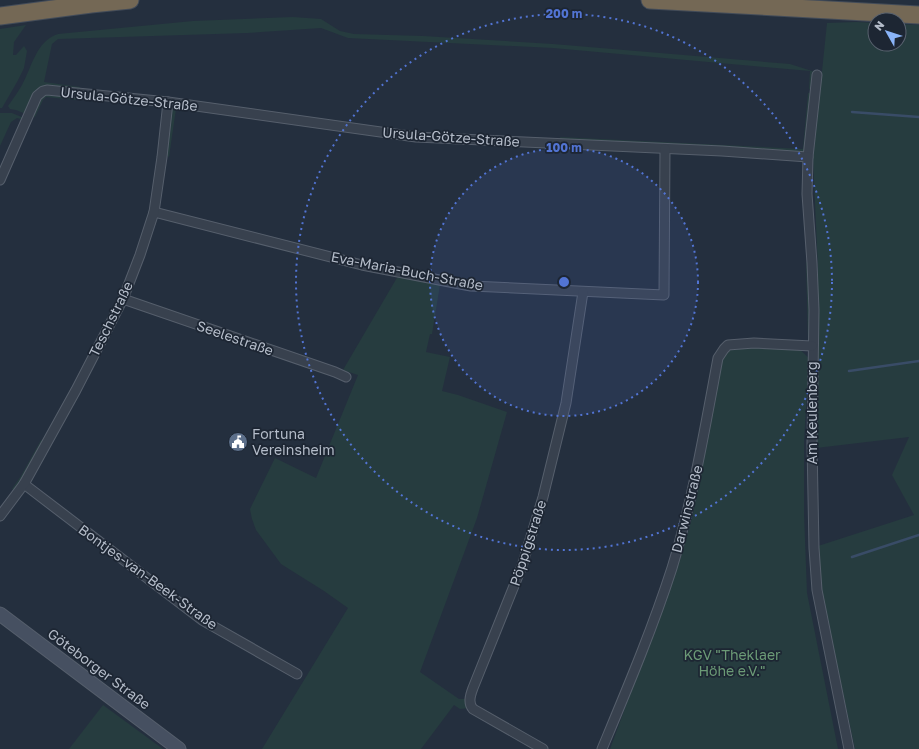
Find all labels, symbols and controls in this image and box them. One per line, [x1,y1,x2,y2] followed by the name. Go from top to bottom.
[546,6,582,21] text: 200 m
[867,12,907,52] north arrow
[871,18,887,33] text: N
[60,83,198,114] street label: Ursula-Götze-Straße
[382,123,520,150] street label: Ursula-Götze-Straße
[546,140,582,155] text: 100 m
[330,247,485,294] street label: Eva-Maria-Buch-Straße
[557,275,571,289] centre of rings
[85,278,136,359] street label: Teschstraße
[195,316,276,359] street label: Seelestraße
[803,362,820,464] street label: Am Keulenberg
[252,425,335,458] place label: Fortuna Vereinsheim
[227,431,249,453] public building icon: Fortuna Vereinsheim
[667,463,706,554] street label: Darwinstraße
[506,498,549,588] street label: Pöppigstraße
[76,520,221,633] street label: Bontjes-van-Beek-Straße
[45,625,154,713] street label: Göteborger Straße
[683,646,781,679] park label: KGV "Theklaer Höhe e.V."

